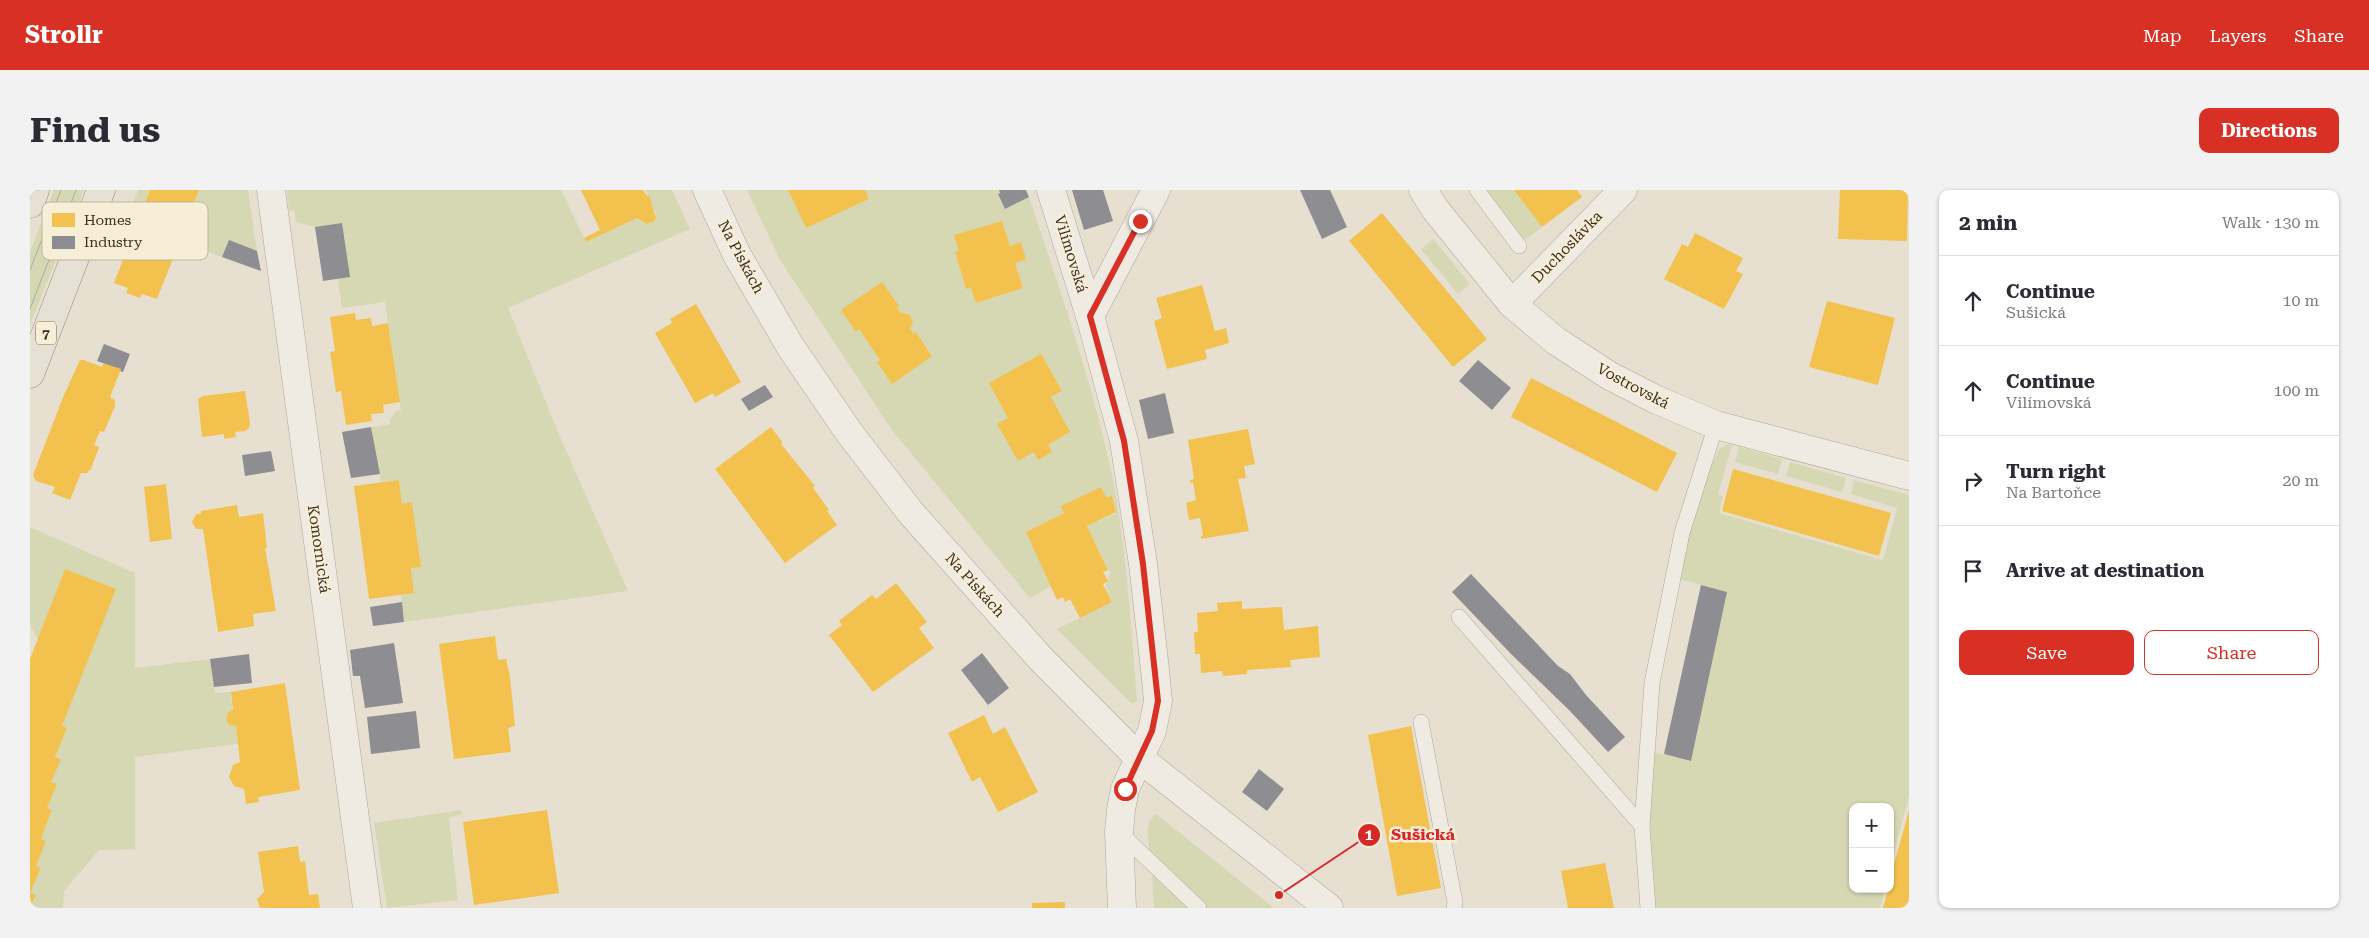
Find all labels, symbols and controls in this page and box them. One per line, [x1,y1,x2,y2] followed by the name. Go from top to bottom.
[25,21,103,49] text: Strollr
[2143,25,2182,46] text: Map
[2210,25,2266,46] text: Layers
[2294,25,2344,46] text: Share
[2199,108,2339,153] button: Directions
[30,110,160,151] text: Find us
[42,202,208,260] legend
[1528,207,1606,287] street label: Duchoslávka
[1129,210,1152,233] route end
[1959,211,2017,235] text: 2 min
[84,212,132,228] text: Homes
[1051,213,1091,295] street label: Vilímovská
[2222,213,2319,232] text: Walk · 130 m
[714,217,768,297] street label: Na Pískách
[84,234,143,250] text: Industry
[2006,280,2095,303] text: Continue
[1959,287,1987,315] icon: ahead
[2282,291,2319,310] text: 10 m
[2006,303,2066,322] text: Sušická
[36,322,56,344] road number: 7
[1594,359,1672,413] street label: Vostrovská
[2006,370,2095,393] text: Continue
[1959,377,1987,405] icon: ahead
[2273,381,2319,400] text: 100 m
[2006,393,2091,412] text: Vilímovská
[2006,460,2106,483] text: Turn right
[1959,467,1987,495] icon: right
[2282,471,2319,490] text: 20 m
[2006,483,2101,502] text: Na Bartoňce
[304,504,334,594] street label: Komornická
[941,549,1009,621] street label: Na Pískách
[1959,557,1987,585] icon: arrive
[2006,559,2204,582] text: Arrive at destination
[1959,630,2134,675] button: Save
[2144,630,2319,675] button: Share
[1114,778,1137,801] route start
[1849,803,1894,893] map controls
[1849,803,1894,848] button: +
[1356,819,1465,850] callout: Sušická
[1391,825,1456,844] text: Sušická
[1365,826,1374,844] text: 1
[1849,848,1894,893] button: −

